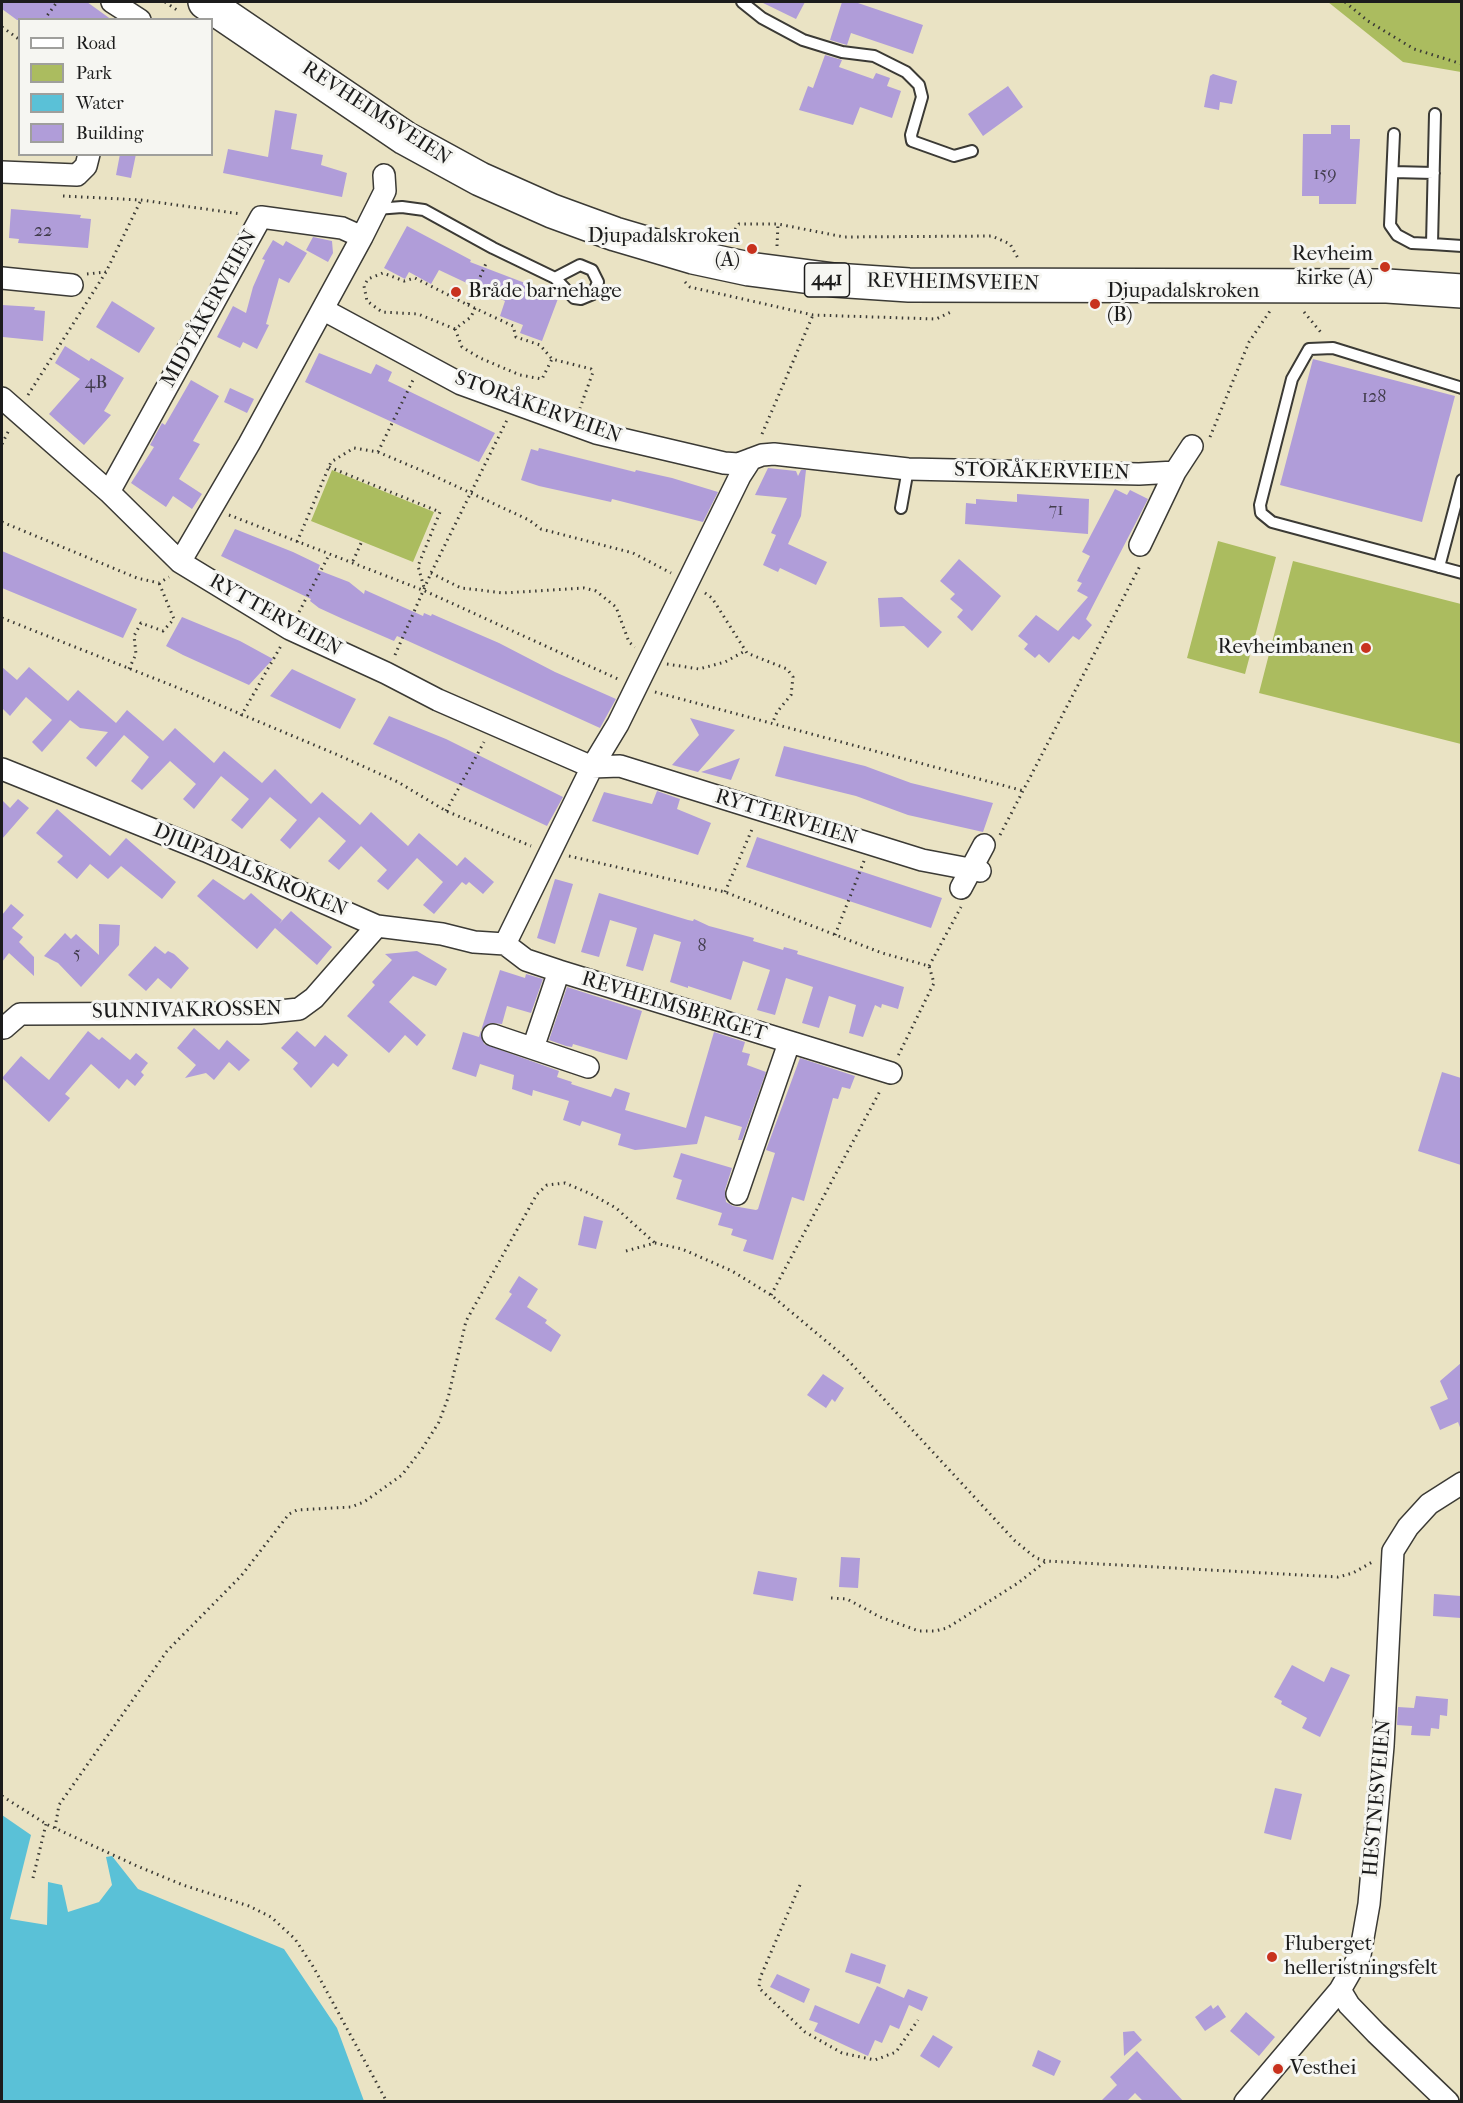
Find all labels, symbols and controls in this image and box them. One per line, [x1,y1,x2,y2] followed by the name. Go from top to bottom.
[18,18,213,156] legend
[76,33,116,54] text: Road
[297,56,455,172] street label: REVHEIMSVEIEN
[76,63,112,84] text: Park
[76,93,124,114] text: Water
[76,123,143,144] text: Building
[1313,164,1337,186] house number: 159
[34,221,52,243] house number: 22
[588,224,740,274] place label: Djupadalskroken (A)
[156,226,264,392] street label: MIDTÅKERVEIEN
[745,242,759,256] marker: Djupadalskroken (A)
[1292,242,1373,292] place label: Revheim kirke (A)
[1378,260,1392,274] marker: Revheim kirke (A)
[804,263,850,297] road number: 441
[866,269,1040,297] street label: REVHEIMSVEIEN
[468,279,622,305] place label: Bråde barnehage
[1107,279,1259,329] place label: Djupadalskroken (B)
[449,285,463,299] marker: Bråde barnehage
[1088,297,1102,311] marker: Djupadalskroken (B)
[451,366,625,450] street label: STORÅKERVEIEN
[85,373,107,395] house number: 4B
[1362,387,1386,409] house number: 128
[954,458,1130,486] street label: STORÅKERVEIEN
[1048,500,1064,522] house number: 71
[204,569,346,663] street label: RYTTERVEIEN
[1217,635,1354,661] place label: Revheimbanen
[1359,641,1373,655] marker: Revheimbanen
[712,784,860,852] street label: RYTTERVEIEN
[149,819,351,923] street label: DJUPADALSKROKEN
[697,936,707,958] house number: 8
[73,944,81,966] house number: 5
[578,967,770,1047] street label: REVHEIMSBERGET
[92,997,282,1025] street label: SUNNIVAKROSSEN
[1359,1718,1397,1878] street label: HESTNESVEIEN
[1284,1932,1438,1982] place label: Fluberget helleristningsfelt
[1265,1950,1279,1964] marker: Fluberget helleristningsfelt
[1290,2056,1356,2082] place label: Vesthei
[1271,2062,1285,2076] marker: Vesthei

